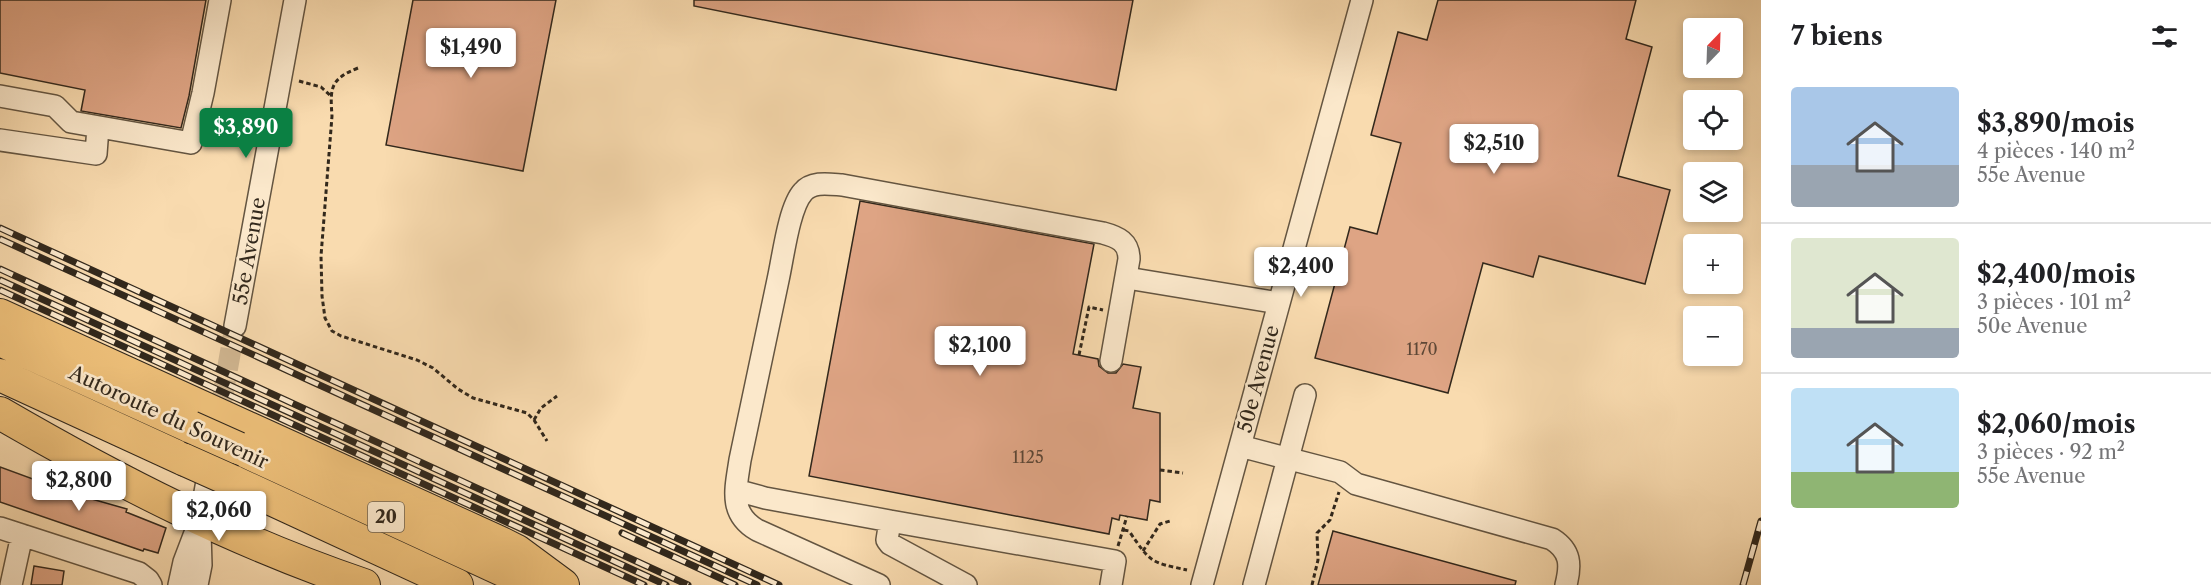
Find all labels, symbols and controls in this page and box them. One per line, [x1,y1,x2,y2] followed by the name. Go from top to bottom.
[1683,18,1743,78] north arrow
[1683,18,1743,366] map controls
[1791,20,1883,52] text: 7 biens
[2148,20,2181,53] icon: filters
[422,28,520,79] pin: $1,490
[440,35,502,59] text: $1,490
[1683,90,1743,150] button: locate
[1977,107,2135,139] text: $3,890/mois
[197,108,295,159] pin: $3,890
[1839,111,1911,183] icon: home
[214,115,278,139] text: $3,890
[1445,124,1543,175] pin: $2,510
[1463,131,1525,155] text: $2,510
[1977,139,2135,163] text: 4 pièces · 140 m²
[1683,162,1743,222] button: layers
[1977,163,2086,187] text: 55e Avenue
[228,195,270,307] street label: 55e Avenue
[1683,234,1743,294] button: +
[1252,247,1350,298] pin: $2,400
[1268,254,1334,278] text: $2,400
[1977,258,2136,290] text: $2,400/mois
[1839,262,1911,334] icon: home
[1977,290,2131,314] text: 3 pièces · 101 m²
[1683,306,1743,366] button: −
[1977,314,2087,338] text: 50e Avenue
[1232,323,1284,435] street label: 50e Avenue
[931,326,1029,377] pin: $2,100
[949,333,1011,357] text: $2,100
[1406,339,1438,359] house number: 1170
[65,360,273,474] street label: Autoroute du Souvenir
[1977,408,2135,440] text: $2,060/mois
[1839,412,1911,484] icon: home
[1977,440,2125,464] text: 3 pièces · 92 m²
[1012,447,1044,467] house number: 1125
[30,461,128,512] pin: $2,800
[1977,464,2086,488] text: 55e Avenue
[46,468,112,492] text: $2,800
[170,491,268,542] pin: $2,060
[186,498,252,522] text: $2,060
[368,502,404,532] road number: 20

